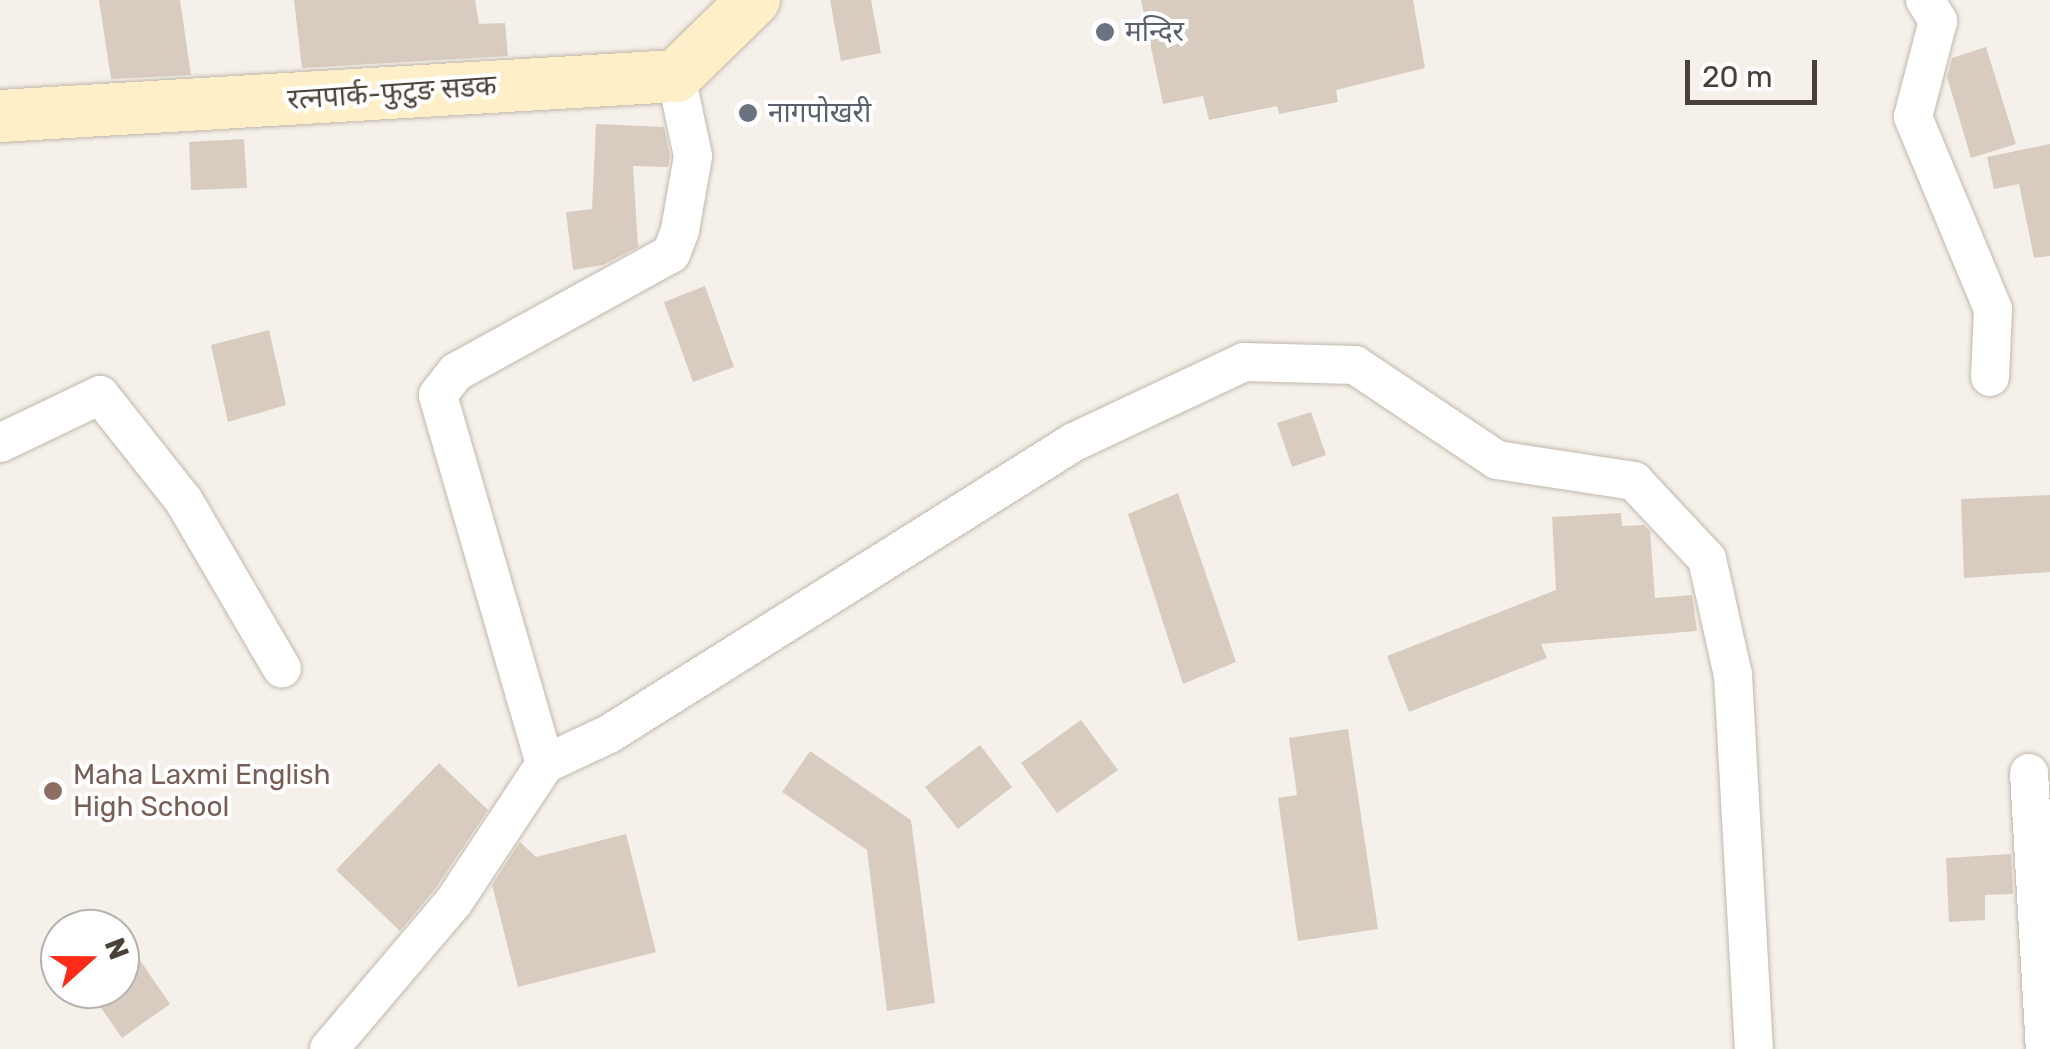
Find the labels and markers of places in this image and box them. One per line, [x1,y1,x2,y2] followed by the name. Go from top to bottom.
[1125,15,1184,49] place label: मन्दिर
[1094,21,1116,43] marker: मन्दिर
[768,96,871,130] place label: नागपोखरी
[737,102,759,124] marker: नागपोखरी
[73,758,330,824] place label: Maha Laxmi English High School
[42,780,64,802] marker: Maha Laxmi English High School

